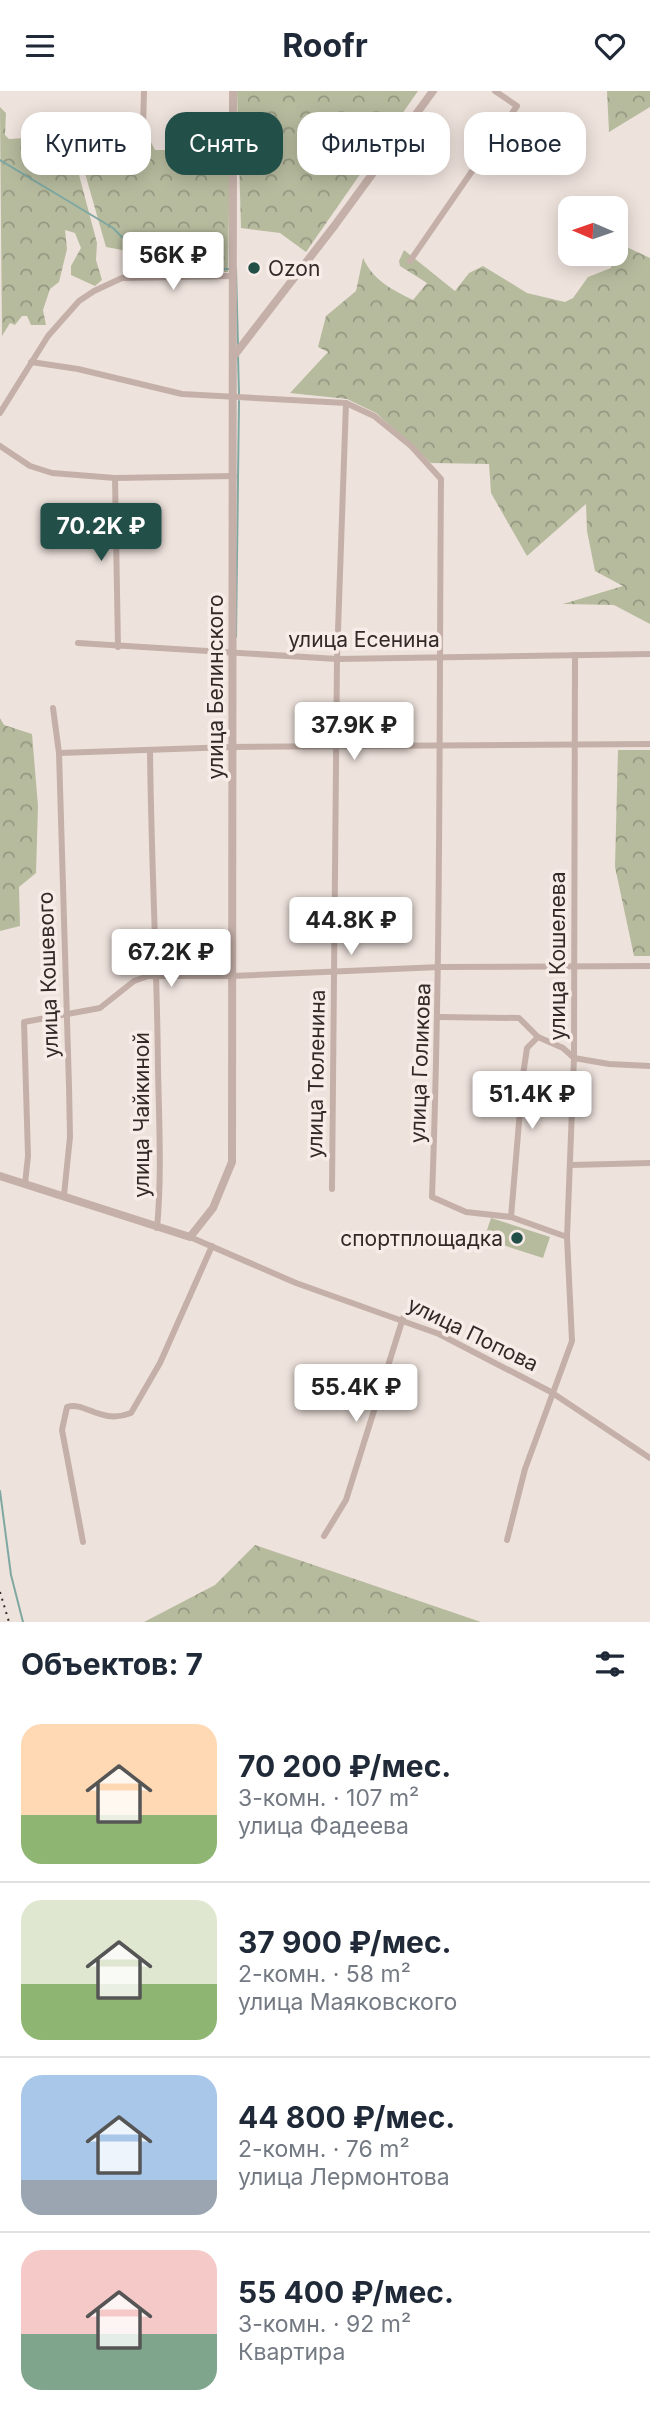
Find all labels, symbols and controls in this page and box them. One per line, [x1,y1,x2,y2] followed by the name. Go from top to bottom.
[282,26,368,65] text: Roofr
[21,27,59,65] icon: menu
[591,27,629,65] icon: heart
[21,112,151,175] chip: Купить
[165,112,283,175] chip: Снять
[297,112,450,175] chip: Фильтры
[464,112,586,175] chip: Новое
[558,196,628,266] north arrow
[558,196,628,266] map controls
[124,233,222,292] pin: 56K ₽
[139,241,207,269] text: 56K ₽
[268,256,320,281] place label: Ozon
[246,260,262,276] marker: Ozon
[36,503,166,563] pin: 70.2K ₽
[56,512,146,540] text: 70.2K ₽
[203,594,228,780] street label: улица Белинского
[288,627,440,652] street label: улица Есенина
[289,703,419,762] pin: 37.9K ₽
[311,711,397,739] text: 37.9K ₽
[545,872,570,1040] street label: улица Кошелева
[33,891,63,1059] street label: улица Кошевого
[286,897,416,957] pin: 44.8K ₽
[305,906,397,934] text: 44.8K ₽
[106,929,236,989] pin: 67.2K ₽
[128,938,214,966] text: 67.2K ₽
[405,982,435,1144] street label: улица Голикова
[302,989,330,1159] street label: улица Тюленина
[129,1032,154,1198] street label: улица Чайкиной
[467,1072,597,1131] pin: 51.4K ₽
[489,1080,575,1108] text: 51.4K ₽
[340,1226,503,1251] place label: спортплощадка
[509,1230,525,1246] marker: спортплощадка
[404,1292,542,1376] street label: улица Попова
[291,1365,421,1424] pin: 55.4K ₽
[310,1373,402,1401] text: 55.4K ₽
[591,1645,629,1683] icon: filters
[21,1646,203,1682] text: Объектов: 7
[238,1748,451,1784] text: 70 200 ₽/мес.
[77,1752,161,1836] icon: home
[238,1784,419,1812] text: 3-комн. · 107 m²
[238,1812,409,1840] text: улица Фадеева
[238,1924,452,1960] text: 37 900 ₽/мес.
[77,1928,161,2012] icon: home
[238,1960,411,1988] text: 2-комн. · 58 m²
[238,1988,457,2016] text: улица Маяковского
[238,2099,455,2135] text: 44 800 ₽/мес.
[77,2103,161,2187] icon: home
[238,2135,410,2163] text: 2-комн. · 76 m²
[238,2163,450,2191] text: улица Лермонтова
[238,2274,454,2310] text: 55 400 ₽/мес.
[77,2278,161,2362] icon: home
[238,2310,411,2338] text: 3-комн. · 92 m²
[238,2338,345,2366] text: Квартира

